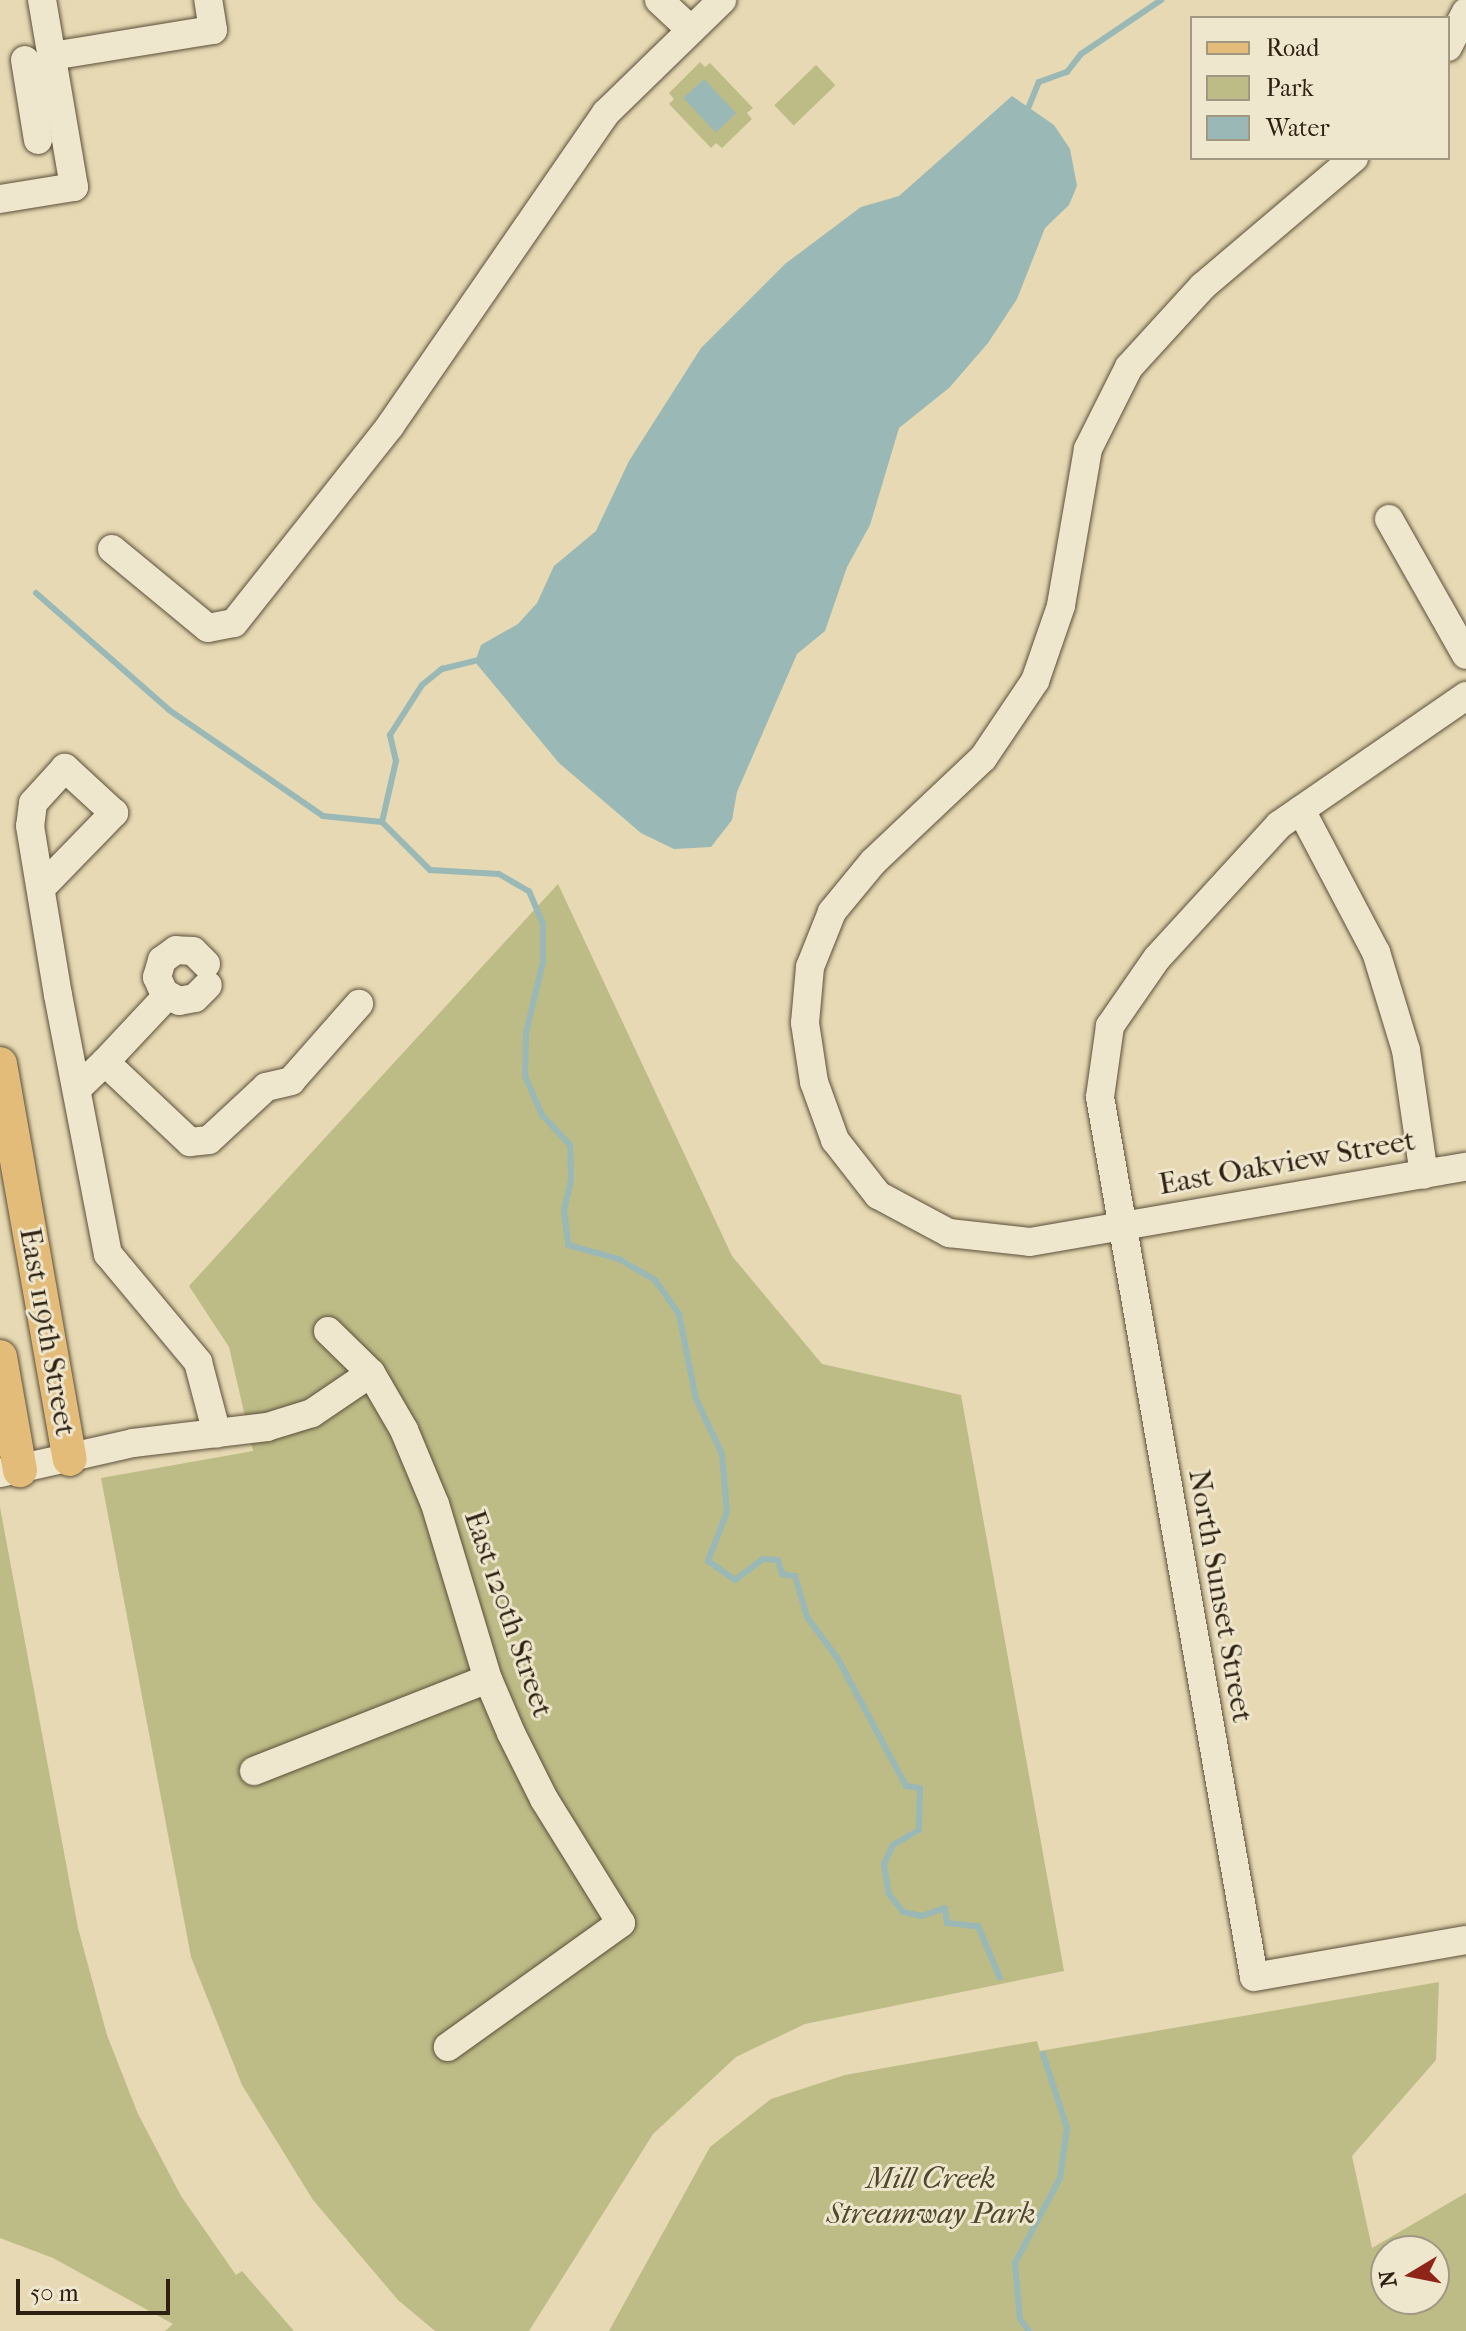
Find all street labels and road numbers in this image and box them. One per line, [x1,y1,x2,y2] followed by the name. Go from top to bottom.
[1156,1123,1418,1203] street label: East Oakview Street
[11,1225,83,1439] street label: East 119th Street
[1180,1467,1260,1725] street label: North Sunset Street
[456,1506,560,1722] street label: East 120th Street

